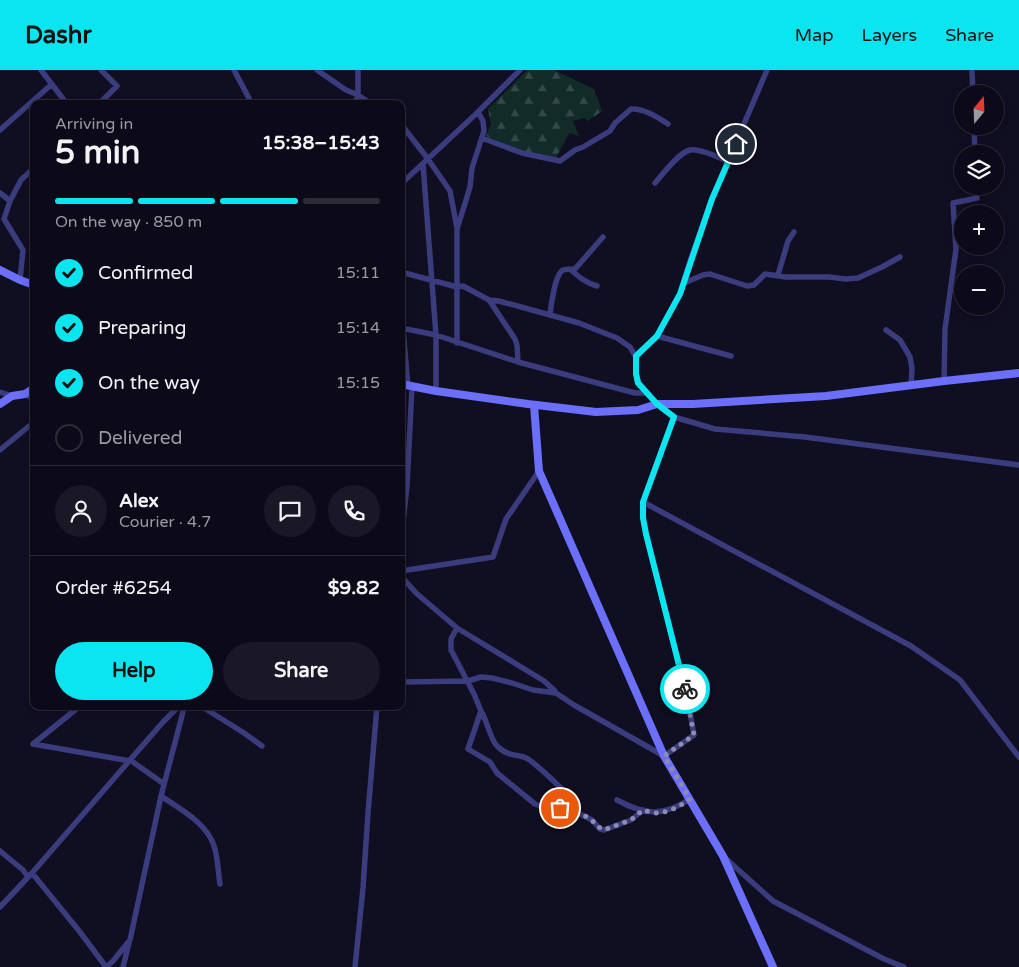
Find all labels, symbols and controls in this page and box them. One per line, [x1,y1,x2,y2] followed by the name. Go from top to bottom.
[25,21,92,50] text: Dashr
[795,24,834,46] text: Map
[862,24,917,46] text: Layers
[945,24,994,46] text: Share
[954,85,1004,135] north arrow
[954,85,1004,315] map controls
[55,114,133,134] text: Arriving in
[715,123,757,165] pin
[722,130,750,158] icon: home
[262,132,380,154] text: 15:38–15:43
[55,134,140,172] text: 5 min
[954,145,1004,195] button: layers
[954,205,1004,255] button: +
[55,212,202,232] text: On the way · 850 m
[55,259,83,287] icon: check
[98,262,193,284] text: Confirmed
[336,263,380,283] text: 15:11
[954,265,1004,315] button: −
[55,314,83,342] icon: check
[98,317,187,339] text: Preparing
[336,318,380,338] text: 15:14
[55,369,83,397] icon: check
[98,372,200,394] text: On the way
[336,373,380,393] text: 15:15
[98,427,183,449] text: Delivered
[55,485,107,537] button: person
[264,485,316,537] button: chat
[328,485,380,537] button: phone
[119,490,159,512] text: Alex
[119,512,211,532] text: Courier · 4.7
[55,577,172,599] text: Order #6254
[328,577,380,599] text: $9.82
[55,642,213,700] button: Help
[223,642,380,700] button: Share
[660,664,710,714] courier
[671,675,699,703] icon: bike
[539,787,581,829] pin
[546,794,574,822] icon: bag

